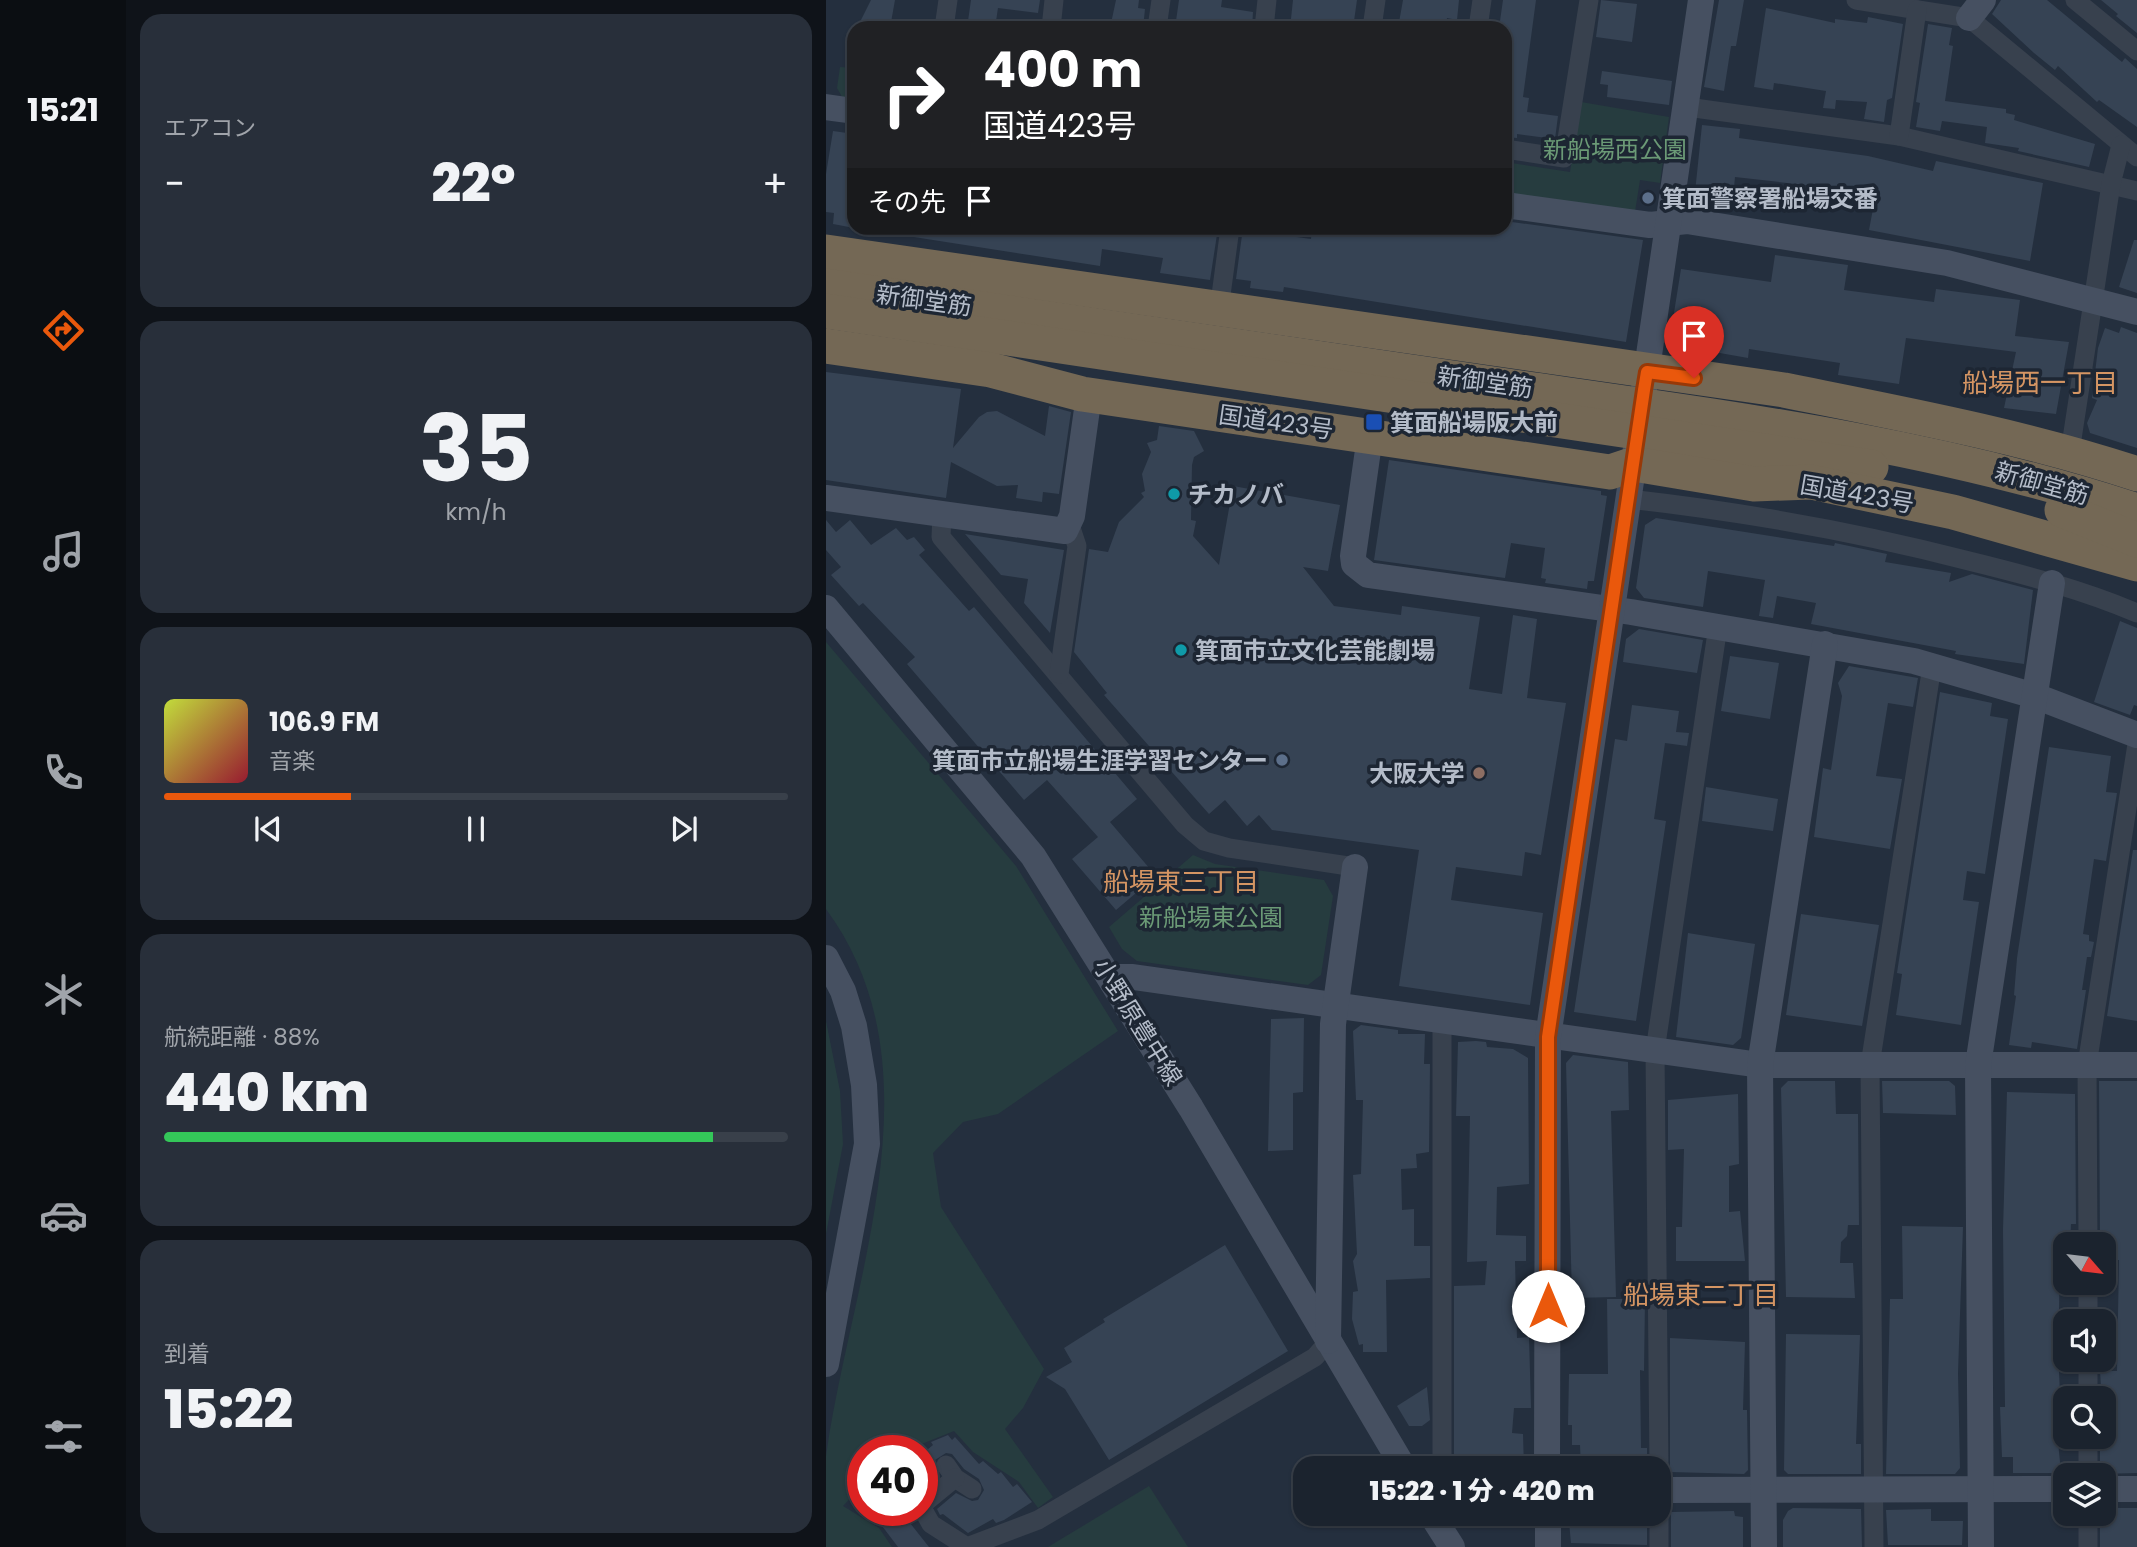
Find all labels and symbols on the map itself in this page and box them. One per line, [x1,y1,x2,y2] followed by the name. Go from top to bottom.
[1543,133,1687,166] park label: 新船場西公園
[1662,182,1878,215] place label: 箕面警察署船場交番
[1640,190,1656,206] marker: 箕面警察署船場交番
[874,277,974,323] street label: 新御堂筋
[1664,306,1724,378] pin
[1435,359,1535,405] street label: 新御堂筋
[1962,365,2118,401] district label: 船場西一丁目
[1217,398,1335,446] street label: 国道423号
[1390,406,1558,439] place label: 箕面船場阪大前
[1364,412,1384,432] marker: 箕面船場阪大前
[1991,454,2093,512] street label: 新御堂筋
[1797,468,1917,520] street label: 国道423号
[1188,478,1284,511] place label: チカノバ
[1166,486,1182,502] marker: チカノバ
[1195,634,1435,667] place label: 箕面市立文化芸能劇場
[1173,642,1189,658] marker: 箕面市立文化芸能劇場
[932,744,1268,777] place label: 箕面市立船場生涯学習センター
[1274,752,1290,768] marker: 箕面市立船場生涯学習センター
[1369,757,1465,790] place label: 大阪大学
[1471,765,1487,781] marker: 大阪大学
[1103,864,1259,900] district label: 船場東三丁目
[1139,901,1283,934] park label: 新船場東公園
[1086,952,1190,1092] street label: 小野原豊中線
[2053,1232,2116,1295] north arrow
[1511,1269,1585,1343] position arrow
[1623,1277,1779,1313] district label: 船場東二丁目
[847,1435,938,1526] speed limit sign: 40

